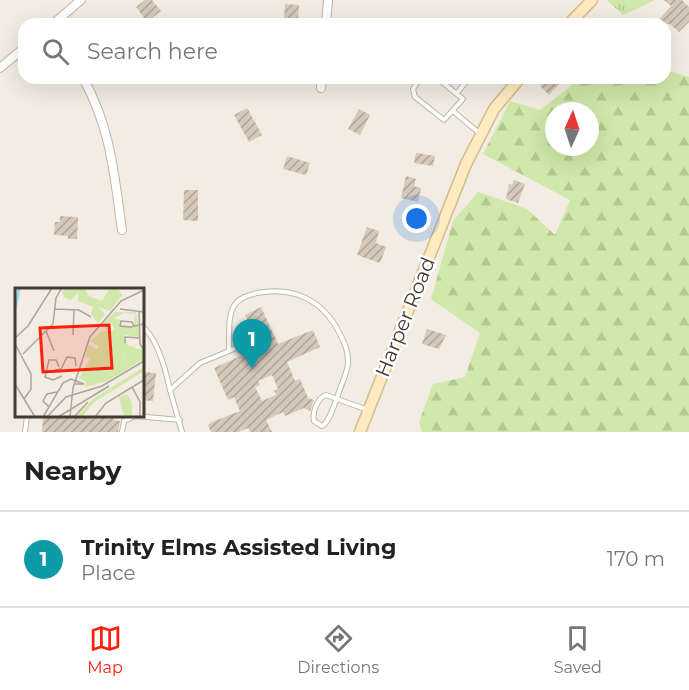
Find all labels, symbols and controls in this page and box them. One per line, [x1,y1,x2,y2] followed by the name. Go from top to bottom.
[18,18,671,84] search box
[39,35,72,68] icon: search
[87,38,218,65] text: Search here
[545,102,599,156] north arrow
[402,204,431,233] your location
[370,254,440,380] street label: Harper Road
[15,288,144,417] inset map
[232,320,272,369] pin: 1
[24,455,121,487] text: Nearby
[81,534,396,561] text: Trinity Elms Assisted Living
[40,547,47,571] text: 1
[607,547,665,571] text: 170 m
[81,561,136,585] text: Place
[87,622,123,677] tab: Map
[297,622,379,677] tab: Directions
[554,622,602,677] tab: Saved

